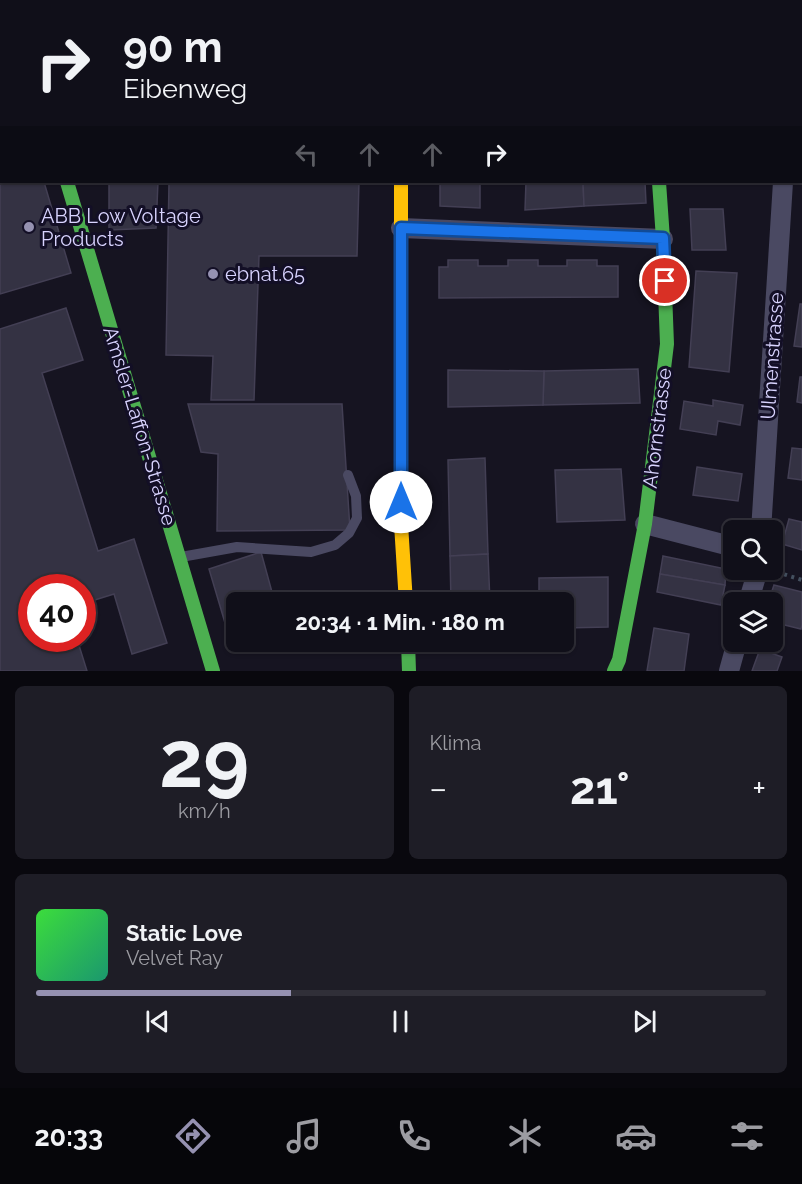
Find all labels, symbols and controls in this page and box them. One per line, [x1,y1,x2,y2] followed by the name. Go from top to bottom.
[123,23,223,72] text: 90 m
[24,24,102,102] icon: right
[123,73,247,104] text: Eibenweg
[290,138,323,171] icon: left
[353,138,386,171] icon: ahead
[416,138,449,171] icon: ahead
[479,138,512,171] icon: right
[41,204,201,251] place label: ABB Low Voltage Products
[22,220,36,234] marker: ABB Low Voltage Products
[639,255,690,306] pin
[225,262,305,286] place label: ebnat.65
[648,264,681,297] icon: arrive
[206,267,220,281] marker: ebnat.65
[756,291,788,420] street label: Ulmenstrasse
[98,324,182,529] street label: Amsler-Laffon-Strasse
[638,366,676,490] street label: Ahornstrasse
[369,470,433,534] position arrow
[723,520,783,652] map controls
[723,520,783,580] button: search
[18,574,96,652] speed limit sign: 40
[723,592,783,652] button: layers
[295,609,505,635] text: 20:34 · 1 Min. · 180 m
[159,714,249,805] text: 29
[430,731,481,755] text: Klima
[570,762,630,815] text: 21°
[430,769,447,808] text: −
[752,769,766,808] text: +
[178,799,231,823] text: km/h
[126,920,243,946] text: Static Love
[126,946,223,970] text: Velvet Ray
[141,1005,174,1038] icon: previous
[384,1005,417,1038] icon: pause
[628,1005,661,1038] icon: next
[172,1115,214,1157] icon: directions
[283,1115,325,1157] icon: music
[393,1115,435,1157] icon: phone
[504,1115,546,1157] icon: climate
[615,1115,657,1157] icon: car
[726,1115,768,1157] icon: filters
[34,1121,103,1152] text: 20:33

